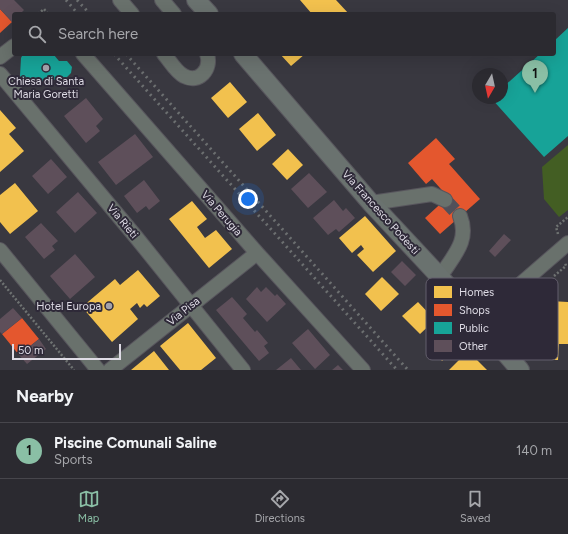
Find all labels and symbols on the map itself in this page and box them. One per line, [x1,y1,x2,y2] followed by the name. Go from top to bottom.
[522,60,548,93] pin: 1
[41,63,51,73] marker: Chiesa di Santa Maria Goretti
[472,68,508,104] north arrow
[8,75,84,101] place label: Chiesa di Santa Maria Goretti
[339,168,422,257] street label: Via Francesco Podesti
[199,188,245,238] street label: Via Perugia
[238,189,258,209] your location
[105,202,141,241] street label: Via Rieti
[426,278,558,360] legend
[459,286,494,299] text: Homes
[164,294,202,328] street label: Via Pisa
[36,300,101,313] place label: Hotel Europa
[104,301,114,311] marker: Hotel Europa
[459,304,490,317] text: Shops
[459,322,489,335] text: Public
[459,340,488,353] text: Other
[12,342,121,361] scale bar

